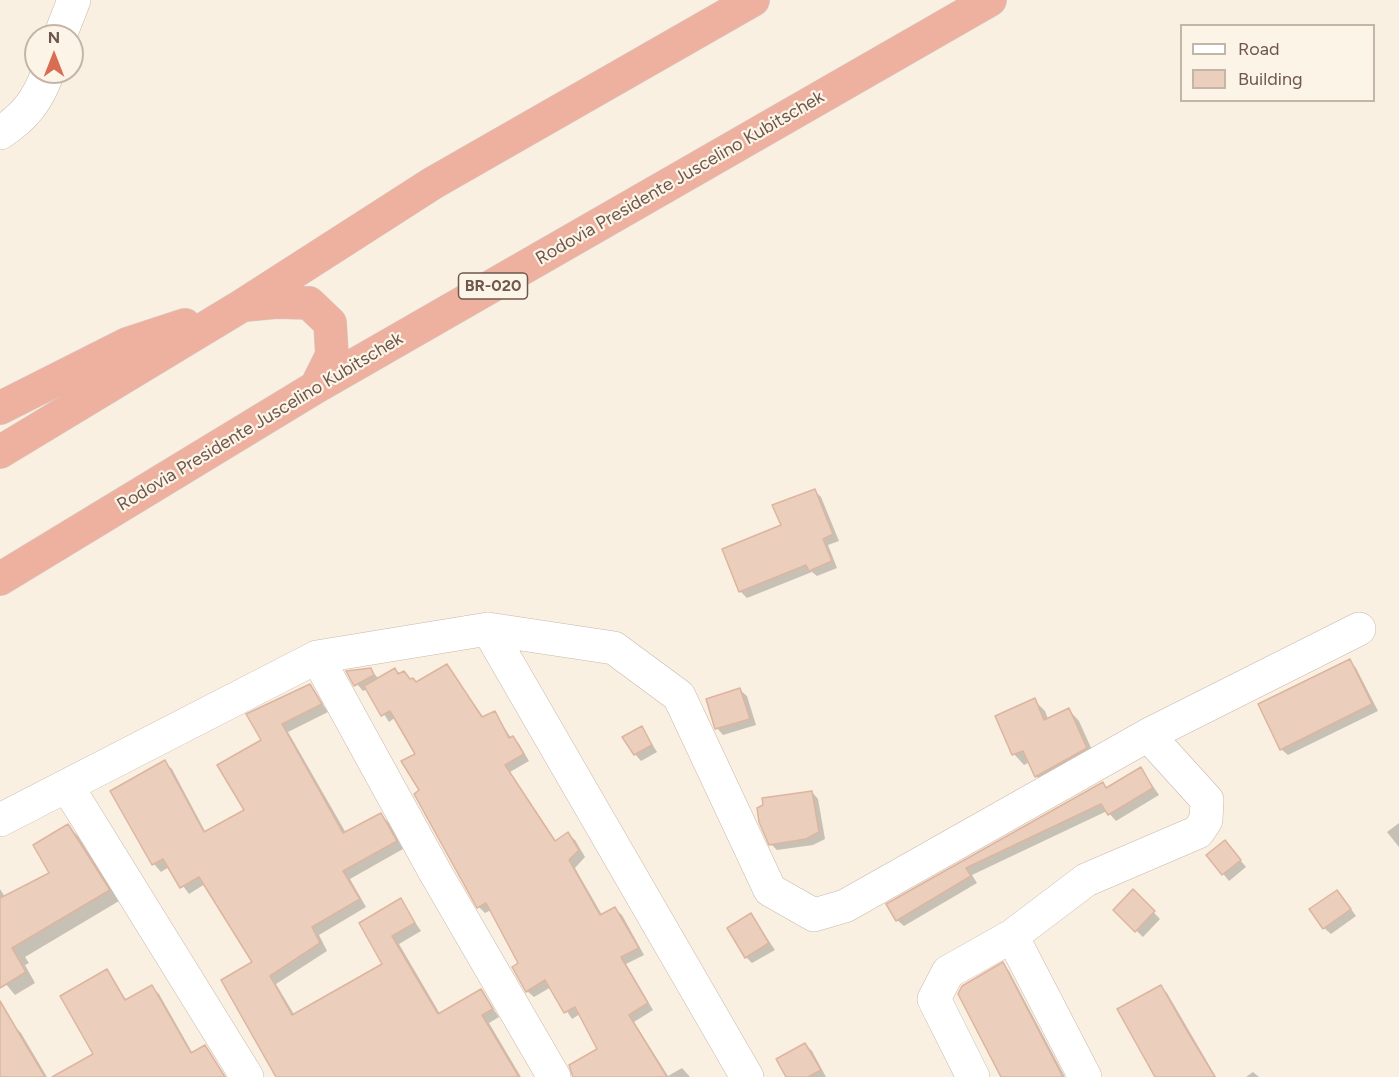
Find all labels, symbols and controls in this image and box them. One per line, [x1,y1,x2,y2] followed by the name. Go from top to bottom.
[24,24,84,84] north arrow
[1180,24,1375,102] legend
[48,28,60,47] text: N
[1238,38,1279,60] text: Road
[1238,68,1303,90] text: Building
[532,86,828,270] street label: Rodovia Presidente Juscelino Kubitschek
[458,273,528,299] road number: BR-020
[113,328,407,516] street label: Rodovia Presidente Juscelino Kubitschek

